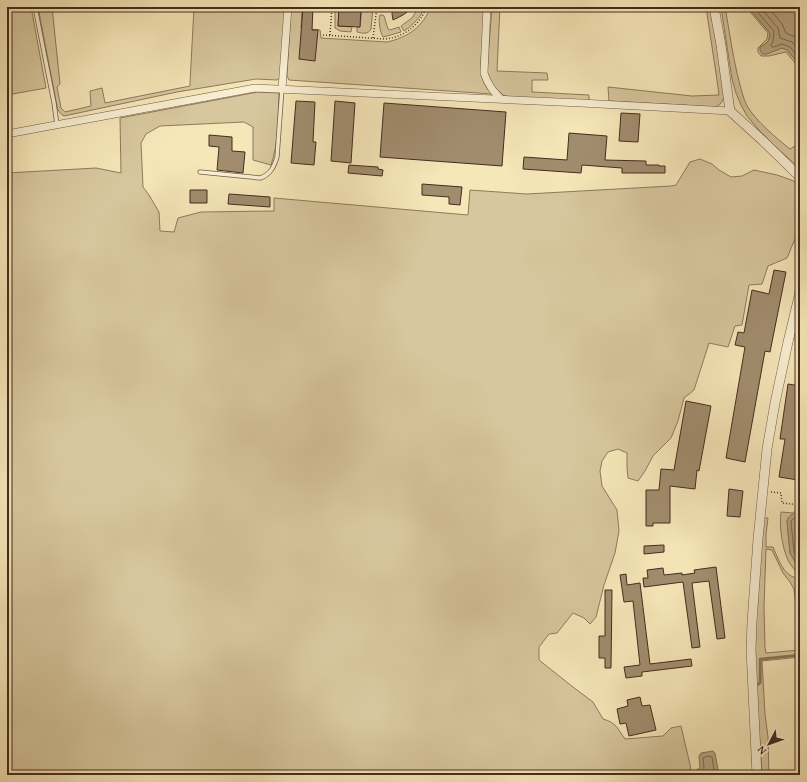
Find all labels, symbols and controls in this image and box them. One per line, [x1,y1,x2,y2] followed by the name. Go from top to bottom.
[749,724,789,764] north arrow
[753,742,770,759] text: N

